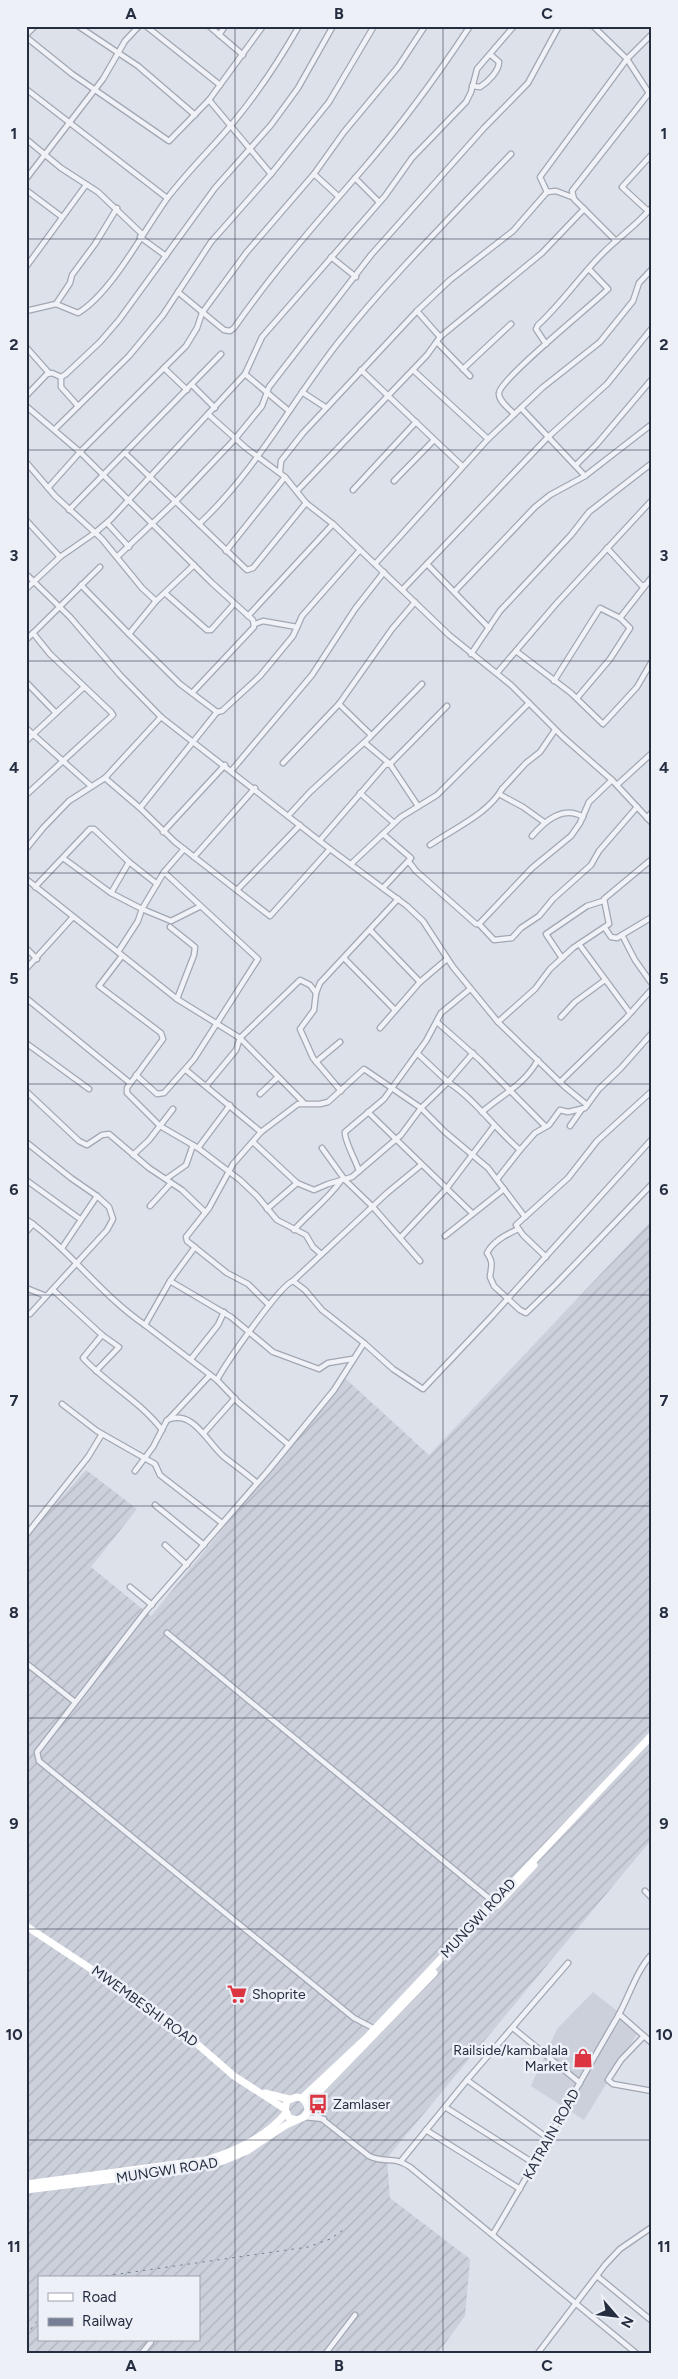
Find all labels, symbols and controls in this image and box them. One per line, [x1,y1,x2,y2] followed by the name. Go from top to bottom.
[125,4,137,23] text: A
[334,4,344,23] text: B
[541,4,553,23] text: C
[11,124,17,143] text: 1
[661,124,667,143] text: 1
[9,335,19,354] text: 2
[659,335,669,354] text: 2
[10,546,19,565] text: 3
[660,546,669,565] text: 3
[9,758,19,777] text: 4
[659,758,669,777] text: 4
[9,969,19,988] text: 5
[659,969,669,988] text: 5
[9,1180,19,1199] text: 6
[659,1180,669,1199] text: 6
[10,1391,19,1410] text: 7
[660,1391,669,1410] text: 7
[9,1603,19,1622] text: 8
[659,1603,669,1622] text: 8
[9,1814,19,1833] text: 9
[659,1814,669,1833] text: 9
[437,1875,520,1962] street label: MUNGWI ROAD
[88,1962,201,2051] street label: MWEMBESHI ROAD
[226,1983,248,2005] supermarket icon: Shoprite
[252,1986,306,2003] place label: Shoprite
[5,2025,23,2044] text: 10
[655,2025,673,2044] text: 10
[453,2042,568,2075] place label: Railside/kambalala Market
[572,2047,594,2069] shop icon: Railside/kambalala Market
[520,2086,583,2182] street label: KATRAIN ROAD
[307,2093,329,2115] bus stop icon: Zamlaser
[333,2096,390,2113] place label: Zamlaser
[115,2154,219,2187] street label: MUNGWI ROAD
[7,2237,21,2256] text: 11
[657,2237,671,2256] text: 11
[38,2276,200,2342] legend
[82,2288,117,2306] text: Road
[590,2292,640,2342] north arrow
[82,2312,133,2330] text: Railway
[617,2313,637,2331] text: N
[125,2356,137,2375] text: A
[334,2356,344,2375] text: B
[541,2356,553,2375] text: C

